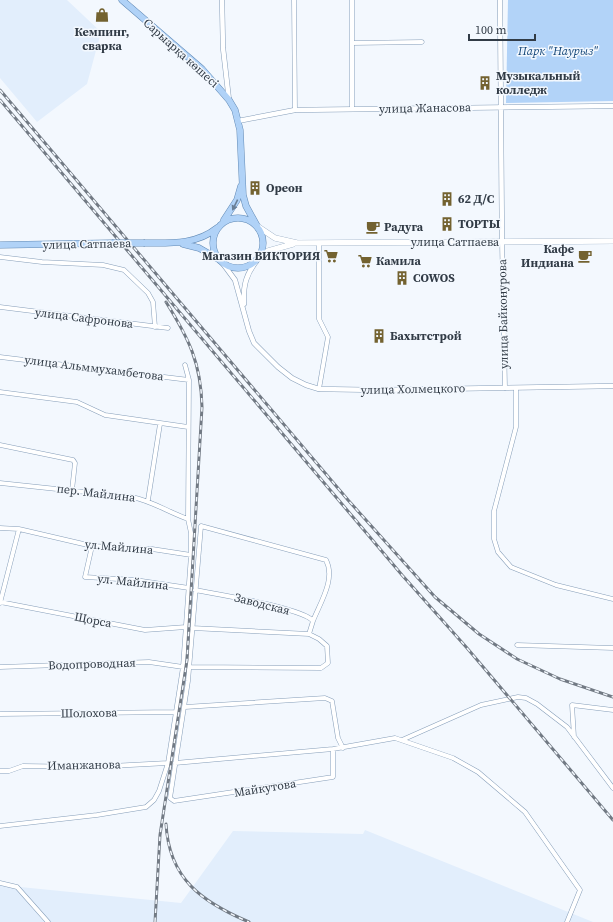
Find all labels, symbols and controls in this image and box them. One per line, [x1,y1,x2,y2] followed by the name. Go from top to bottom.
[94,7,110,23] shop icon: Кемпинг, сварка
[140,15,222,91] street label: Сарыарқа көшесі
[469,16,535,42] scale bar
[475,22,507,38] text: 100 m
[75,24,129,54] place label: Кемпинг, сварка
[517,43,598,59] park label: Парк "Наурыз"
[496,68,581,98] place label: Музыкальный колледж
[477,75,493,91] building icon: Музыкальный колледж
[379,99,472,117] street label: улица Жанасова
[247,180,263,196] building icon: Ореон
[266,180,303,196] place label: Ореон
[439,191,455,207] building icon: 62 Д/С
[458,191,495,207] place label: 62 Д/С
[232,199,238,210] one-way arrow
[439,216,455,232] building icon: ТОРТЫ
[458,216,501,232] place label: ТОРТЫ
[365,219,381,235] cafe icon: Радуга
[384,219,424,235] place label: Радуга
[411,234,500,250] street label: улица Сатпаева
[43,235,132,253] street label: улица Сатпаева
[521,241,575,271] place label: Кафе Индиана
[202,248,320,264] place label: Магазин ВИКТОРИЯ
[323,248,339,264] supermarket icon: Магазин ВИКТОРИЯ
[577,248,593,264] cafe icon: Кафе Индиана
[357,253,373,269] supermarket icon: Камила
[376,253,421,269] place label: Камила
[494,258,512,369] street label: улица Байконурова
[394,270,410,286] building icon: COWOS
[413,270,455,286] place label: COWOS
[34,304,135,332] street label: улица Сафронова
[371,328,387,344] building icon: Бахытстрой
[390,328,462,344] place label: Бахытстрой
[24,352,165,385] street label: улица Альммухамбетова
[361,380,466,398] street label: улица Холмецкого
[56,480,137,506] street label: пер. Майлина
[84,536,155,558] street label: ул.Майлина
[97,570,170,594] street label: ул. Майлина
[232,589,292,619] street label: Заводская
[73,609,114,632] street label: Щорса
[48,654,136,674] street label: Водопроводная
[60,704,118,721] street label: Шолохова
[47,756,122,774] street label: Иманжанова
[233,775,298,801] street label: Майкутова

